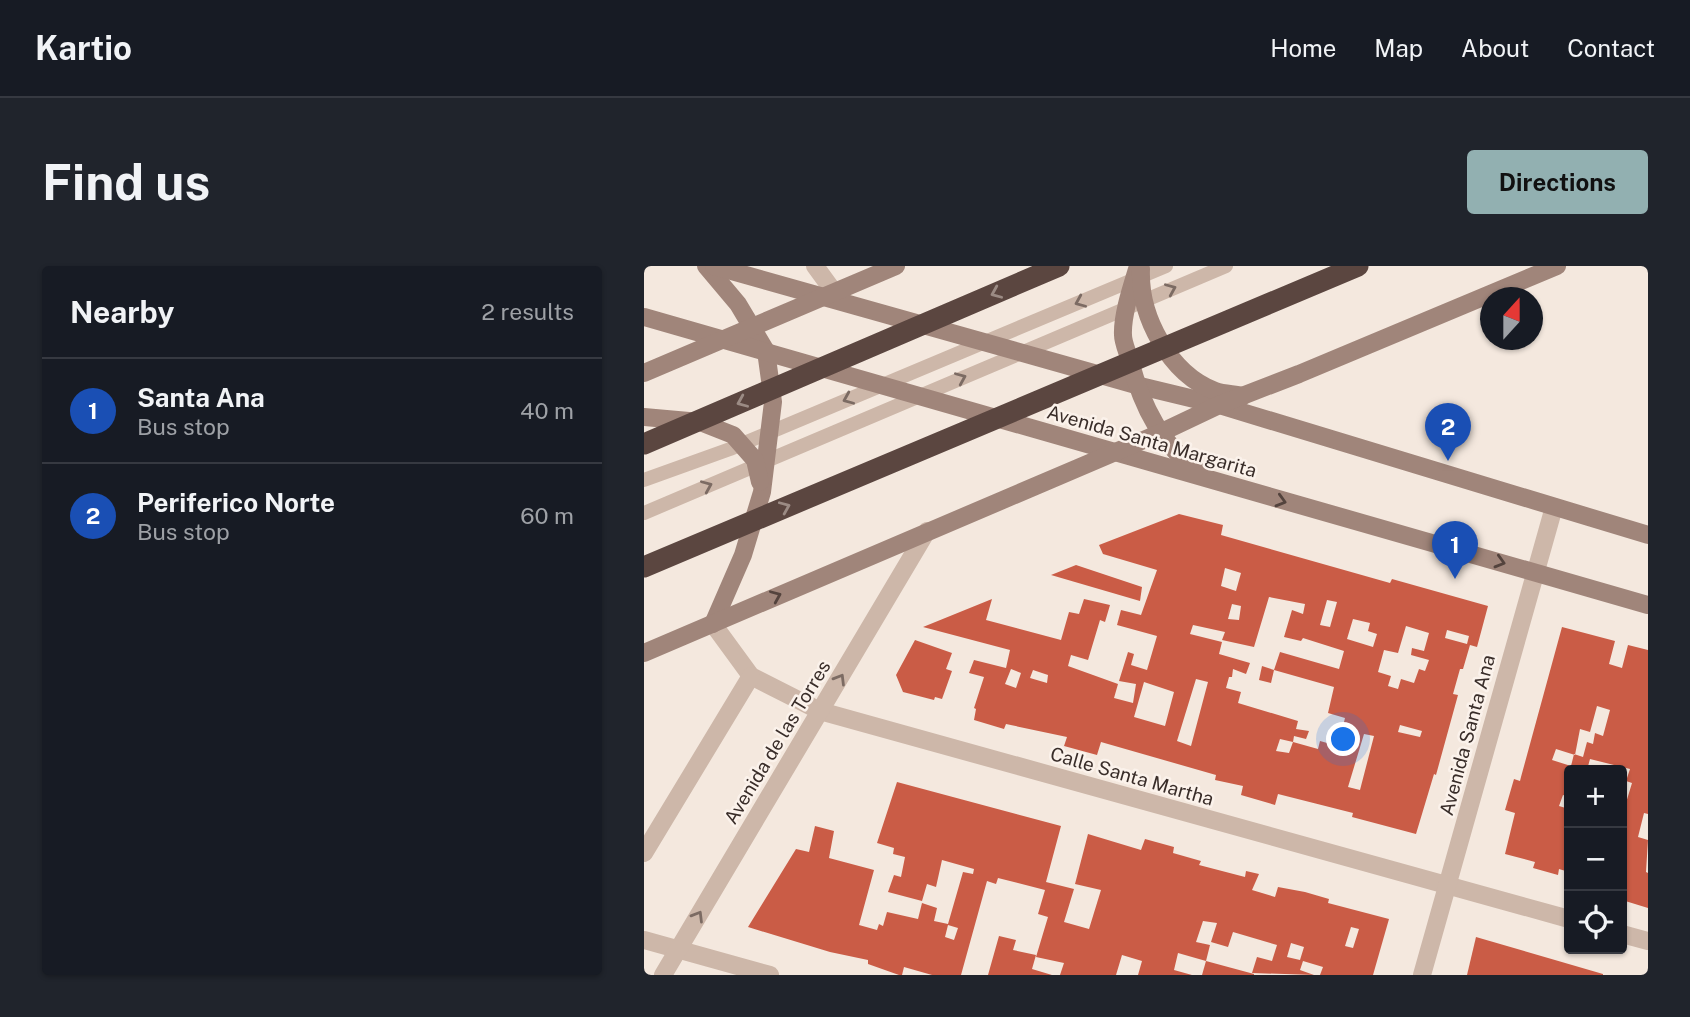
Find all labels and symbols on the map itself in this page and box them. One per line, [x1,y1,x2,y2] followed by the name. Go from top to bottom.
[1164,284,1176,298] one-way arrow
[991,285,1003,299] one-way arrow
[1480,287,1543,350] north arrow
[1075,294,1088,308] one-way arrow
[954,372,967,386] one-way arrow
[843,391,855,405] one-way arrow
[737,394,749,408] one-way arrow
[1045,400,1259,482] street label: Avenida Santa Margarita
[1425,403,1471,461] pin: 2
[700,480,712,494] one-way arrow
[1275,492,1287,507] one-way arrow
[778,502,790,516] one-way arrow
[1432,521,1478,579] pin: 1
[1494,554,1506,569] one-way arrow
[769,591,781,605] one-way arrow
[1435,652,1499,818] street label: Avenida Santa Ana
[719,656,835,828] street label: Avenida de las Torres
[831,673,844,686] one-way arrow
[1326,722,1360,756] your location
[1048,742,1216,810] street label: Calle Santa Martha
[690,911,703,924] one-way arrow

